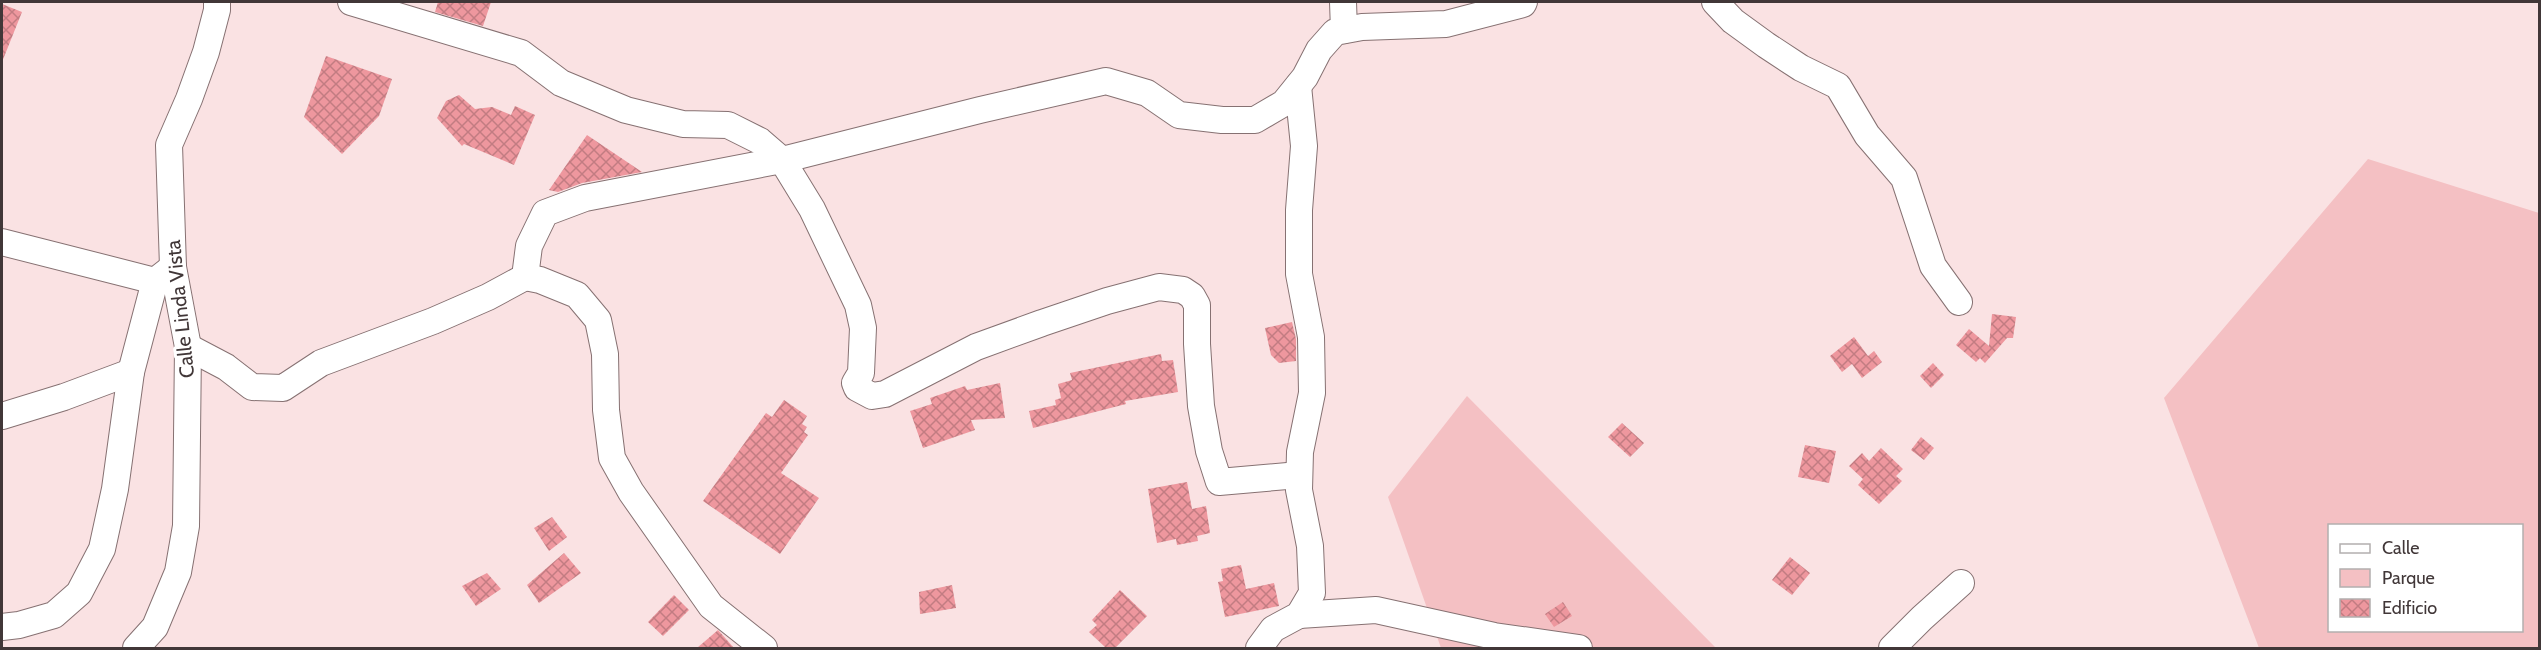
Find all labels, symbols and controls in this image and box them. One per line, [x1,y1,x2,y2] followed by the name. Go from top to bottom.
[161,238,199,379] street label: Calle Linda Vista
[2328,524,2523,632] legend
[2382,537,2419,559] text: Calle
[2382,567,2435,589] text: Parque
[2382,597,2437,619] text: Edificio

